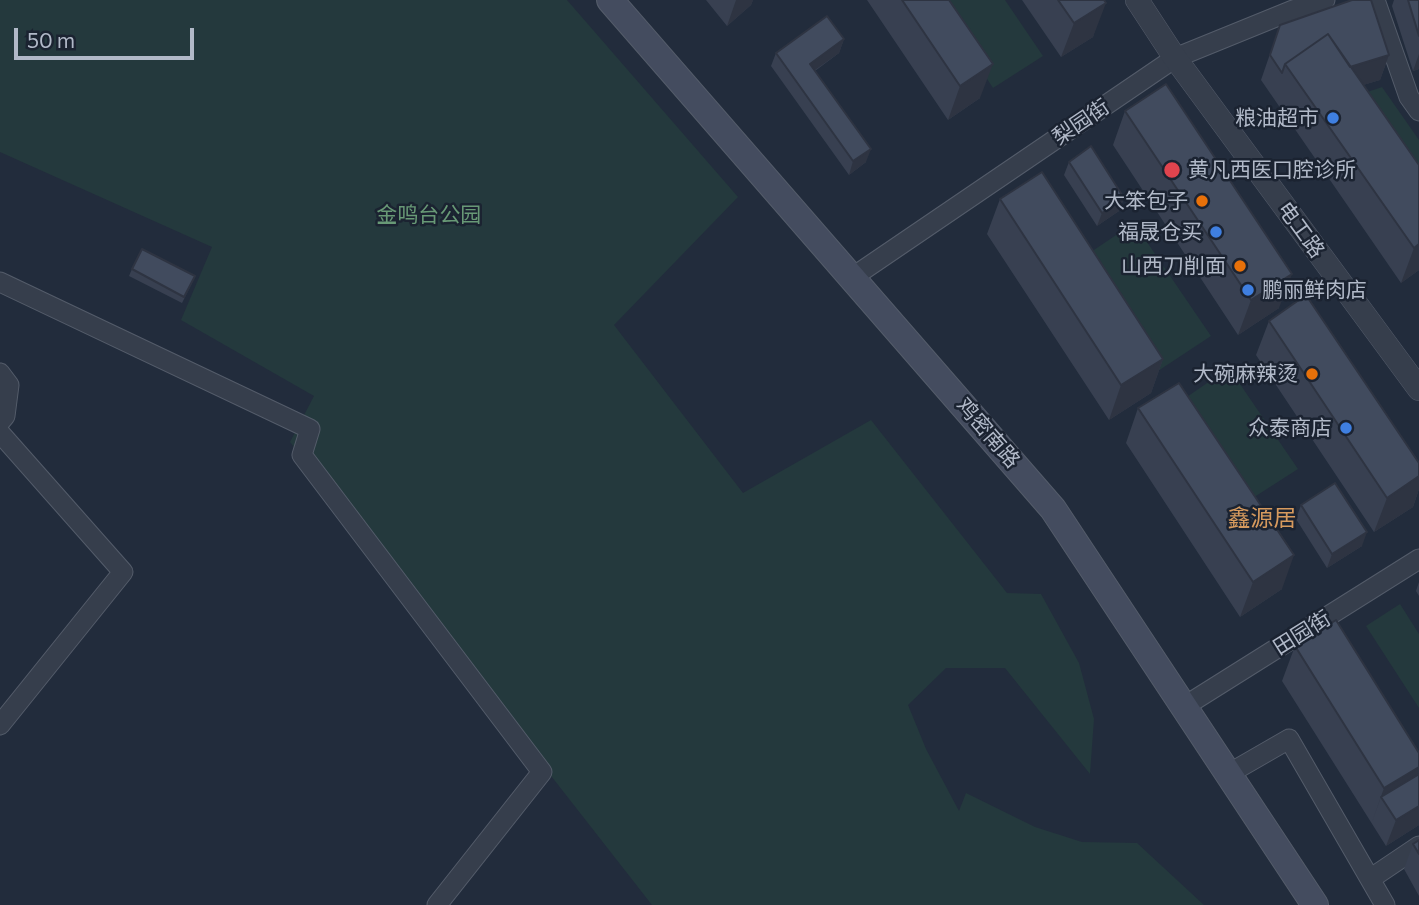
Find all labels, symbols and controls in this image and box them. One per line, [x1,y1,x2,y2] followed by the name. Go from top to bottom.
[18,14,198,58] scale bar
[27,27,75,52] text: 50 m
[1048,94,1114,150] street label: 梨园街
[1235,105,1319,131] place label: 粮油超市
[1325,110,1341,126] marker: 粮油超市
[1188,157,1356,183] place label: 黄凡西医口腔诊所
[1162,160,1182,180] marker: 黄凡西医口腔诊所
[1104,188,1188,214] place label: 大笨包子
[1194,193,1210,209] marker: 大笨包子
[1272,197,1330,263] street label: 电工路
[377,202,481,228] park label: 金鸣台公园
[1118,219,1202,245] place label: 福晟仓买
[1208,224,1224,240] marker: 福晟仓买
[1121,253,1226,279] place label: 山西刀削面
[1232,258,1248,274] marker: 山西刀削面
[1262,277,1367,303] place label: 鹏丽鲜肉店
[1240,282,1256,298] marker: 鹏丽鲜肉店
[1193,361,1298,387] place label: 大碗麻辣烫
[1304,366,1320,382] marker: 大碗麻辣烫
[951,393,1025,473] street label: 鸡密南路
[1248,415,1332,441] place label: 众泰商店
[1338,420,1354,436] marker: 众泰商店
[1228,504,1296,532] district label: 鑫源居
[1269,606,1335,660] street label: 田园街

